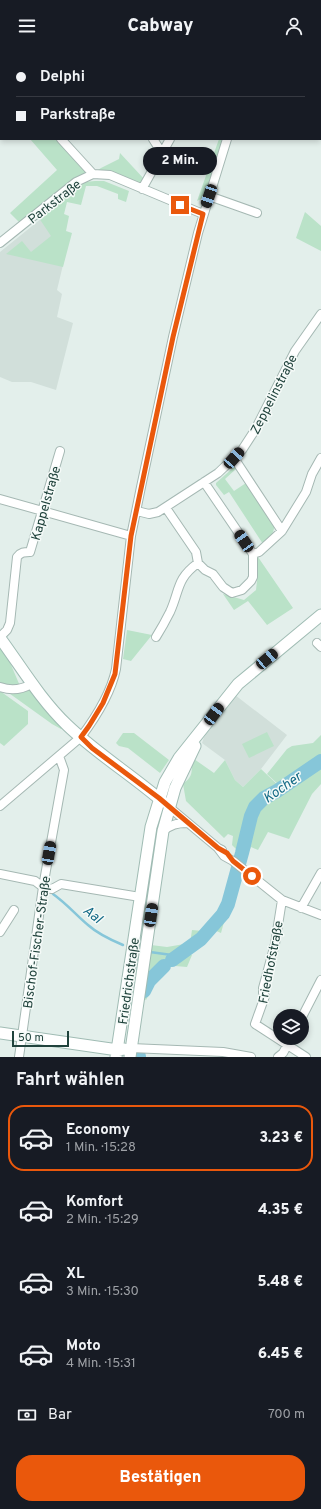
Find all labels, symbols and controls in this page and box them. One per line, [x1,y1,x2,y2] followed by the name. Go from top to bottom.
[16,15,38,37] icon: menu
[128,15,193,38] text: Cabway
[283,15,305,37] icon: person
[40,68,85,87] text: Delphi
[40,106,116,125] text: Parkstraße
[143,147,217,175] callout: 2 Min.
[162,153,198,169] text: 2 Min.
[26,177,85,228] street label: Parkstraße
[199,183,219,209] car
[171,196,189,214] route end
[248,352,302,437] street label: Zeppelinstraße
[222,445,246,471] car
[29,464,65,543] street label: Kappelstraße
[232,528,256,554] car
[254,647,280,671] car
[202,701,226,727] car
[260,768,307,808] water label: Kocher
[41,840,57,866] car
[243,867,261,885] route start
[21,875,55,1010] street label: Bischof-Fischer-Straße
[79,902,106,929] water label: Aal
[143,902,159,928] car
[256,920,288,1005] street label: Friedhofstraße
[116,937,144,1026] street label: Friedrichstraße
[273,1009,309,1045] map controls
[273,1009,309,1045] button: layers
[12,1029,69,1048] scale bar
[18,1031,44,1045] text: 50 m
[16,1069,125,1092] text: Fahrt wählen
[18,1120,54,1156] icon: car
[66,1121,130,1140] text: Economy
[259,1129,303,1148] text: 3.23 €
[66,1140,136,1156] text: 1 Min. · 15:28
[18,1192,54,1228] icon: car
[66,1193,123,1212] text: Komfort
[258,1201,303,1220] text: 4.35 €
[66,1212,139,1228] text: 2 Min. · 15:29
[18,1264,54,1300] icon: car
[66,1265,84,1284] text: XL
[257,1273,303,1292] text: 5.48 €
[66,1284,139,1300] text: 3 Min. · 15:30
[18,1336,54,1372] icon: car
[66,1337,101,1356] text: Moto
[258,1345,303,1364] text: 6.45 €
[66,1356,136,1372] text: 4 Min. · 15:31
[16,1404,38,1426] icon: cash
[48,1406,72,1425] text: Bar
[268,1407,305,1423] text: 700 m
[16,1455,305,1501] button: Bestätigen

